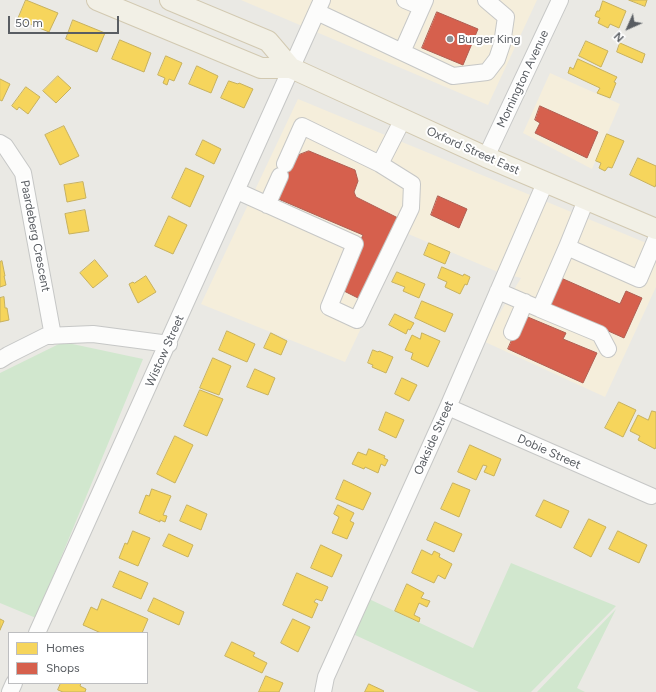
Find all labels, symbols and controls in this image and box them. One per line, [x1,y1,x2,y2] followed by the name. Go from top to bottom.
[10,8,121,34] scale bar
[608,8,648,48] north arrow
[15,16,43,30] text: 50 m
[494,28,552,130] street label: Mornington Avenue
[612,29,627,44] text: N
[458,32,521,46] place label: Burger King
[445,34,455,44] marker: Burger King
[424,124,522,178] street label: Oxford Street East
[17,179,53,293] street label: Paardeberg Crescent
[143,313,187,389] street label: Wistow Street
[411,399,457,477] street label: Oakside Street
[515,432,583,472] street label: Dobie Street
[8,632,148,684] legend
[46,641,84,655] text: Homes
[46,661,80,675] text: Shops

